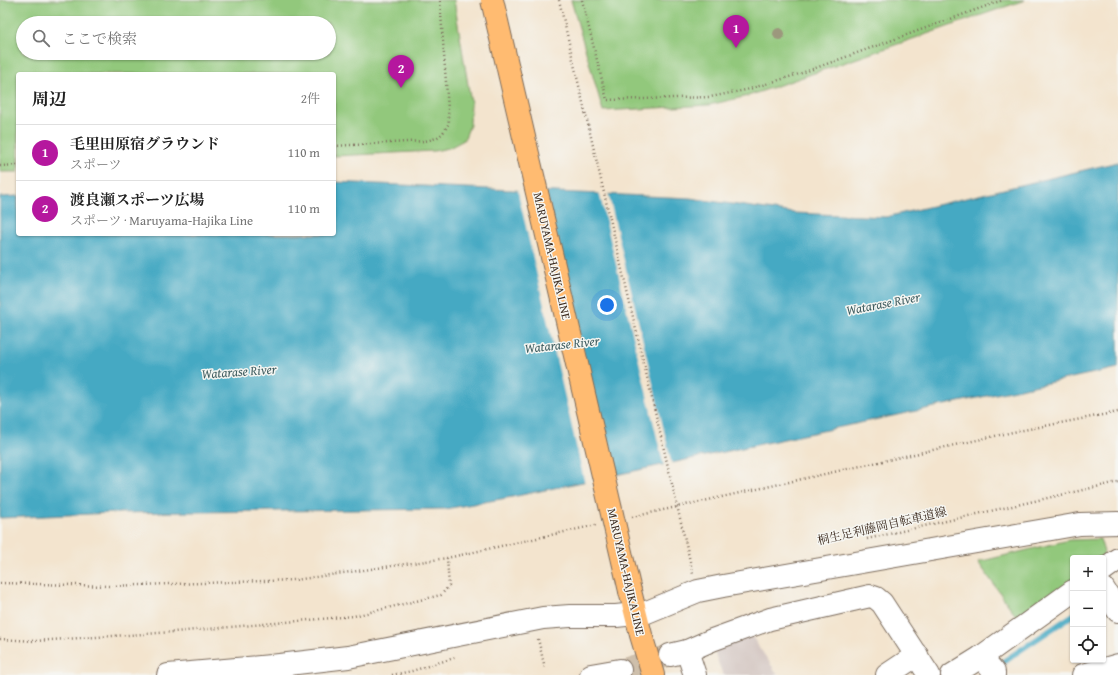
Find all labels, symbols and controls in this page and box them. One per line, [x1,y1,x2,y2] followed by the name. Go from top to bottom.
[723,15,749,48] pin: 1
[16,16,336,60] search box
[30,27,52,49] icon: search
[62,28,137,49] text: ここで検索
[388,55,414,88] pin: 2
[32,86,66,111] text: 周辺
[301,89,320,108] text: 2件
[70,133,220,154] text: 毛里田原宿グラウンド
[42,143,48,162] text: 1
[288,143,320,162] text: 110 m
[70,155,121,174] text: スポーツ
[70,189,204,210] text: 渡良瀬スポーツ広場
[530,191,575,321] street label: MARUYAMA-HAJIKA LINE
[42,199,48,218] text: 2
[288,199,320,218] text: 110 m
[70,211,253,230] text: スポーツ · Maruyama-Hajika Line
[844,287,923,320] water label: Watarase River
[597,295,617,315] your location
[524,331,601,358] water label: Watarase River
[201,359,278,384] water label: Watarase River
[816,502,948,549] street label: 桐生足利藤岡自転車道線
[604,507,649,637] street label: MARUYAMA-HAJIKA LINE
[1070,555,1106,663] map controls
[1070,555,1106,591] button: +
[1070,591,1106,627] button: −
[1070,627,1106,663] button: locate

